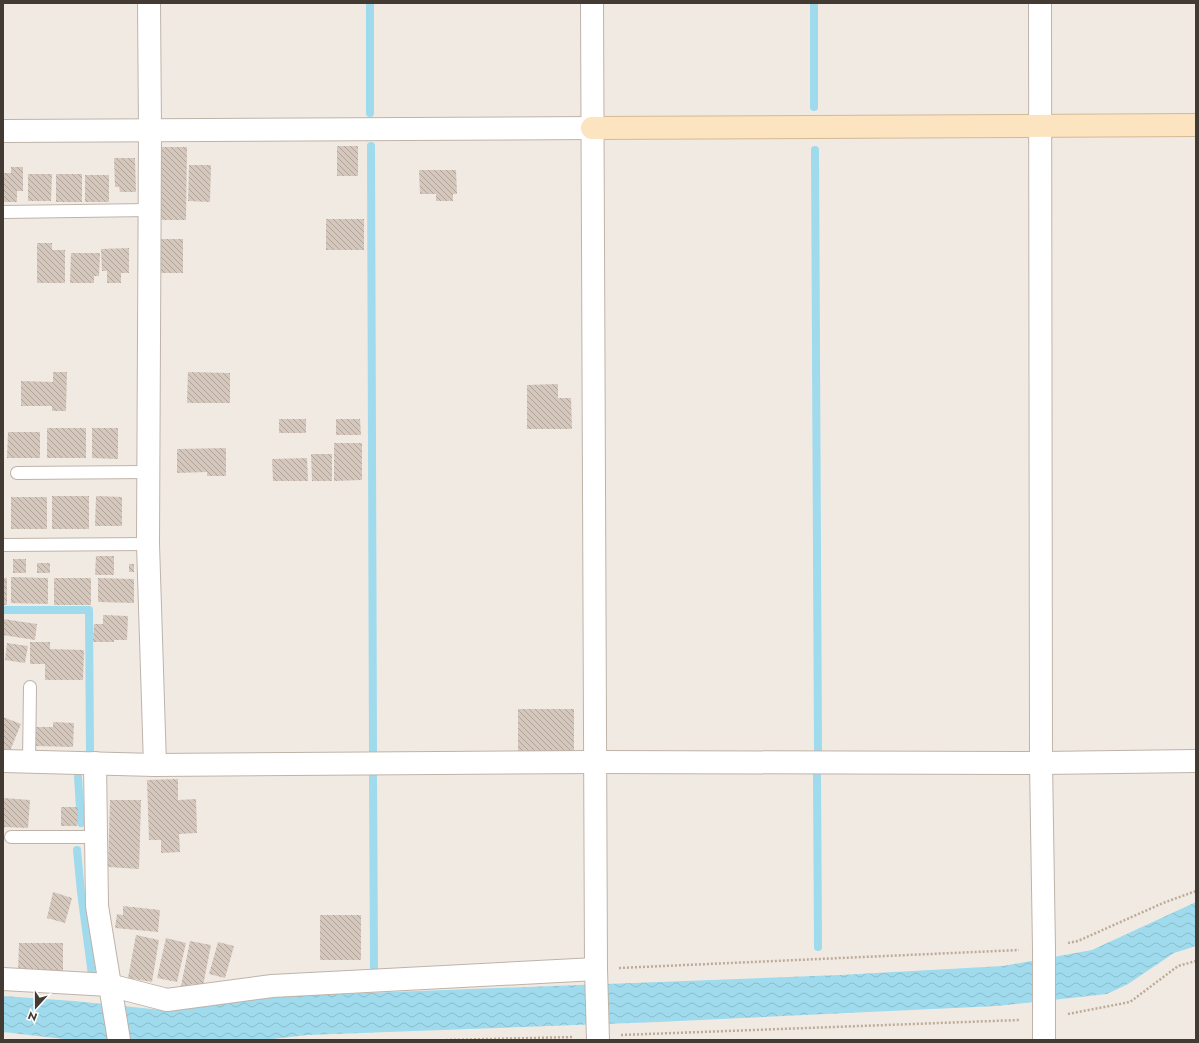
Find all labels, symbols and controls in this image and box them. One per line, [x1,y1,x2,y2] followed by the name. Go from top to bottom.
[16,987,56,1027] north arrow
[25,1007,39,1025] text: N

